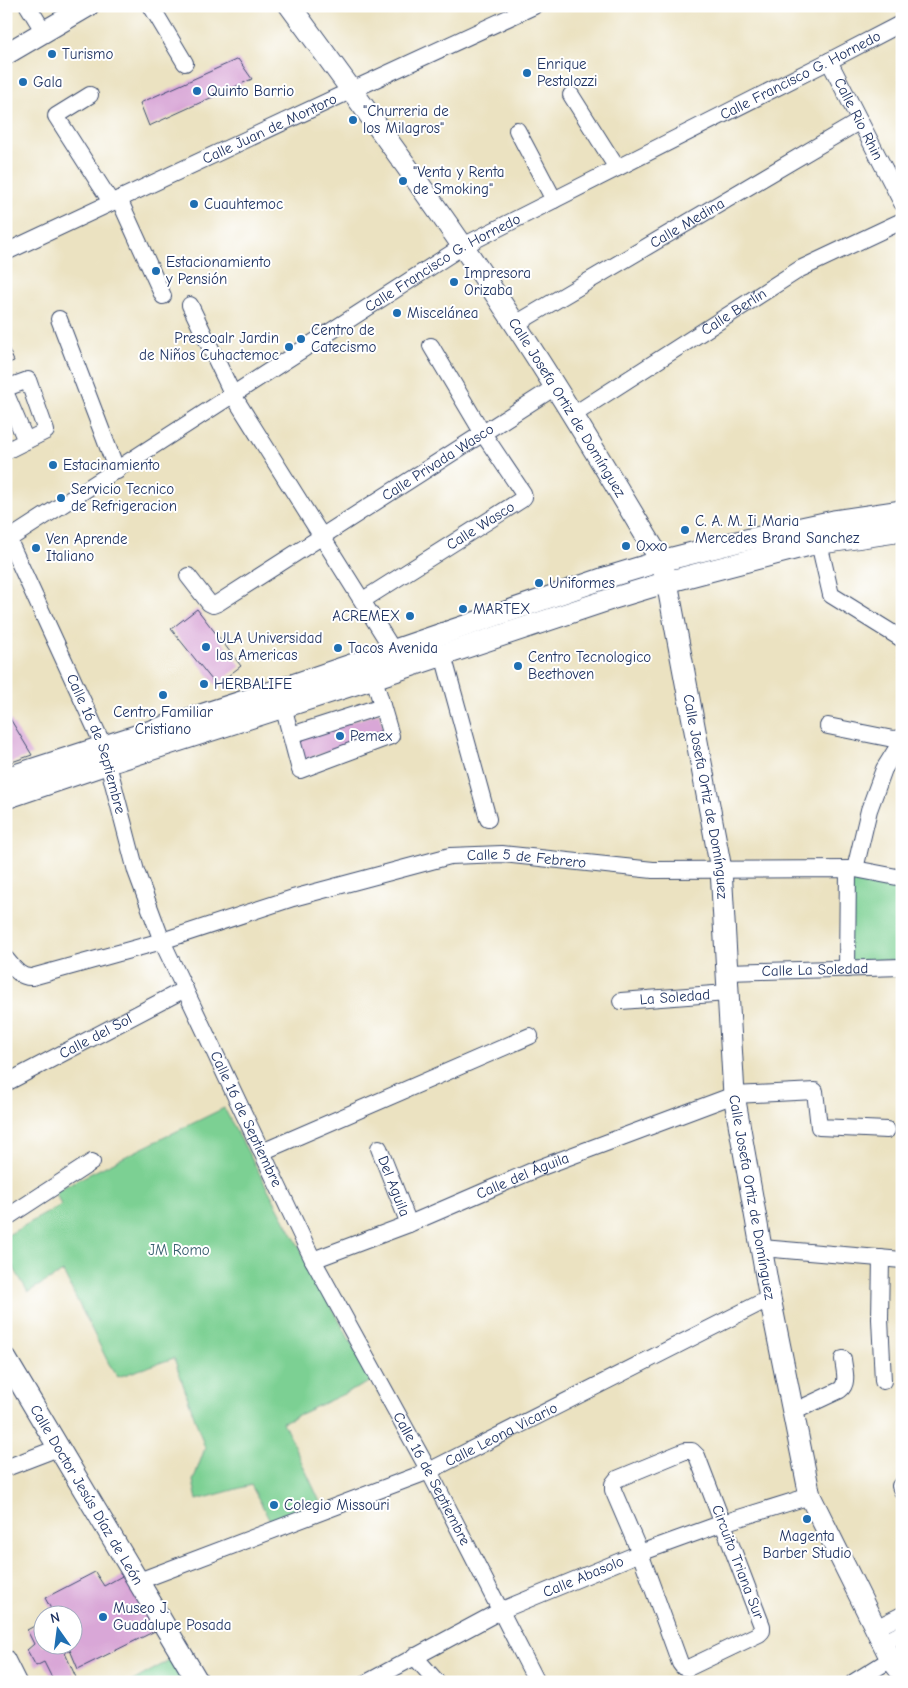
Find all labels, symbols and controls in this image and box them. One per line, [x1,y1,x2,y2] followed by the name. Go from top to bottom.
[717,27,884,124] street label: Calle Francisco G. Hornedo
[62,45,114,63] place label: Turismo
[46,48,58,60] marker: Turismo
[537,55,597,90] place label: Enrique Pestalozzi
[521,67,533,79] marker: Enrique Pestalozzi
[33,73,63,91] place label: Gala
[830,75,887,163] street label: Calle Rio Rhin
[17,76,29,88] marker: Gala
[207,82,294,100] place label: Quinto Barrio
[191,85,203,97] marker: Quinto Barrio
[199,89,340,168] street label: Calle Juan de Montoro
[363,102,449,137] place label: "Churreria de los Milagros"
[347,114,359,126] marker: "Churreria de los Milagros"
[413,163,505,198] place label: "Venta y Renta de Smoking"
[397,175,409,187] marker: "Venta y Renta de Smoking"
[647,194,728,252] street label: Calle Medina
[204,195,283,213] place label: Cuauhtemoc
[188,198,200,210] marker: Cuauhtemoc
[362,209,523,316] street label: Calle Francisco G. Hornedo
[165,253,271,288] place label: Estacionamiento y Pensión
[464,264,531,299] place label: Impresora Orizaba
[150,265,162,277] marker: Estacionamiento y Pensión
[448,276,460,288] marker: Impresora Orizaba
[698,284,770,339] street label: Calle Berlín
[407,304,479,322] place label: Miscelánea
[391,307,403,319] marker: Miscelánea
[505,314,630,501] street label: Calle Josefa Ortiz de Domínguez
[311,321,377,356] place label: Centro de Catecismo
[139,329,279,364] place label: Prescoalr Jardin de Niños Cuhactemoc
[295,333,307,345] marker: Centro de Catecismo
[283,341,295,353] marker: Prescoalr Jardin de Niños Cuhactemoc
[378,420,497,505] street label: Calle Privada Wasco
[63,456,160,474] place label: Estacinamiento
[47,459,59,471] marker: Estacinamiento
[71,480,177,515] place label: Servicio Tecnico de Refrigeracion
[55,492,67,504] marker: Servicio Tecnico de Refrigeracion
[443,497,518,554] street label: Calle Wasco
[695,512,860,547] place label: C. A. M. Ii Maria Mercedes Brand Sanchez
[679,524,691,536] marker: C. A. M. Ii Maria Mercedes Brand Sanchez
[46,530,128,565] place label: Ven Aprende Italiano
[636,537,668,555] place label: Oxxo
[620,540,632,552] marker: Oxxo
[30,542,42,554] marker: Ven Aprende Italiano
[549,574,615,592] place label: Uniformes
[533,577,545,589] marker: Uniformes
[473,600,530,618] place label: MARTEX
[457,603,469,615] marker: MARTEX
[332,607,400,625] place label: ACREMEX
[404,610,416,622] marker: ACREMEX
[216,629,322,664] place label: ULA Universidad las Americas
[348,639,438,657] place label: Tacos Avenida
[200,641,212,653] marker: ULA Universidad las Americas
[332,642,344,654] marker: Tacos Avenida
[528,648,651,683] place label: Centro Tecnologico Beethoven
[512,660,524,672] marker: Centro Tecnologico Beethoven
[63,671,130,816] street label: Calle 16 de Septiembre
[214,675,292,693] place label: HERBALIFE
[198,678,210,690] marker: HERBALIFE
[157,689,169,701] marker: Centro Familiar Cristiano
[679,693,732,900] street label: Calle Josefa Ortiz de Domínguez
[113,703,213,738] place label: Centro Familiar Cristiano
[350,727,393,745] place label: Pemex
[334,730,346,742] marker: Pemex
[466,845,587,872] street label: Calle 5 de Febrero
[761,959,869,980] street label: Calle La Soledad
[639,985,711,1009] street label: La Soledad
[56,1010,135,1062] street label: Calle del Sol
[206,1048,286,1190] street label: Calle 16 de Septiembre
[725,1093,779,1301] street label: Calle Josefa Ortiz de Domínguez
[474,1149,571,1203] street label: Calle del Águila
[374,1153,414,1219] street label: Del Aguila
[148,1241,210,1259] park label: JM Romo
[442,1398,560,1470] street label: Calle Leona Vicario
[26,1401,147,1588] street label: Calle Doctor Jesús Díaz de León
[389,1409,475,1549] street label: Calle 16 de Septiembre
[284,1496,390,1514] place label: Colegio Missouri
[268,1499,280,1511] marker: Colegio Missouri
[708,1502,768,1622] street label: Circuito Triana Sur
[801,1513,813,1525] marker: Magenta Barber Studio
[762,1527,852,1562] place label: Magenta Barber Studio
[540,1552,626,1601] street label: Calle Abasolo
[113,1599,232,1634] place label: Museo J. Guadalupe Posada
[32,1606,82,1656] north arrow
[48,1609,61,1627] text: N
[97,1611,109,1623] marker: Museo J. Guadalupe Posada

